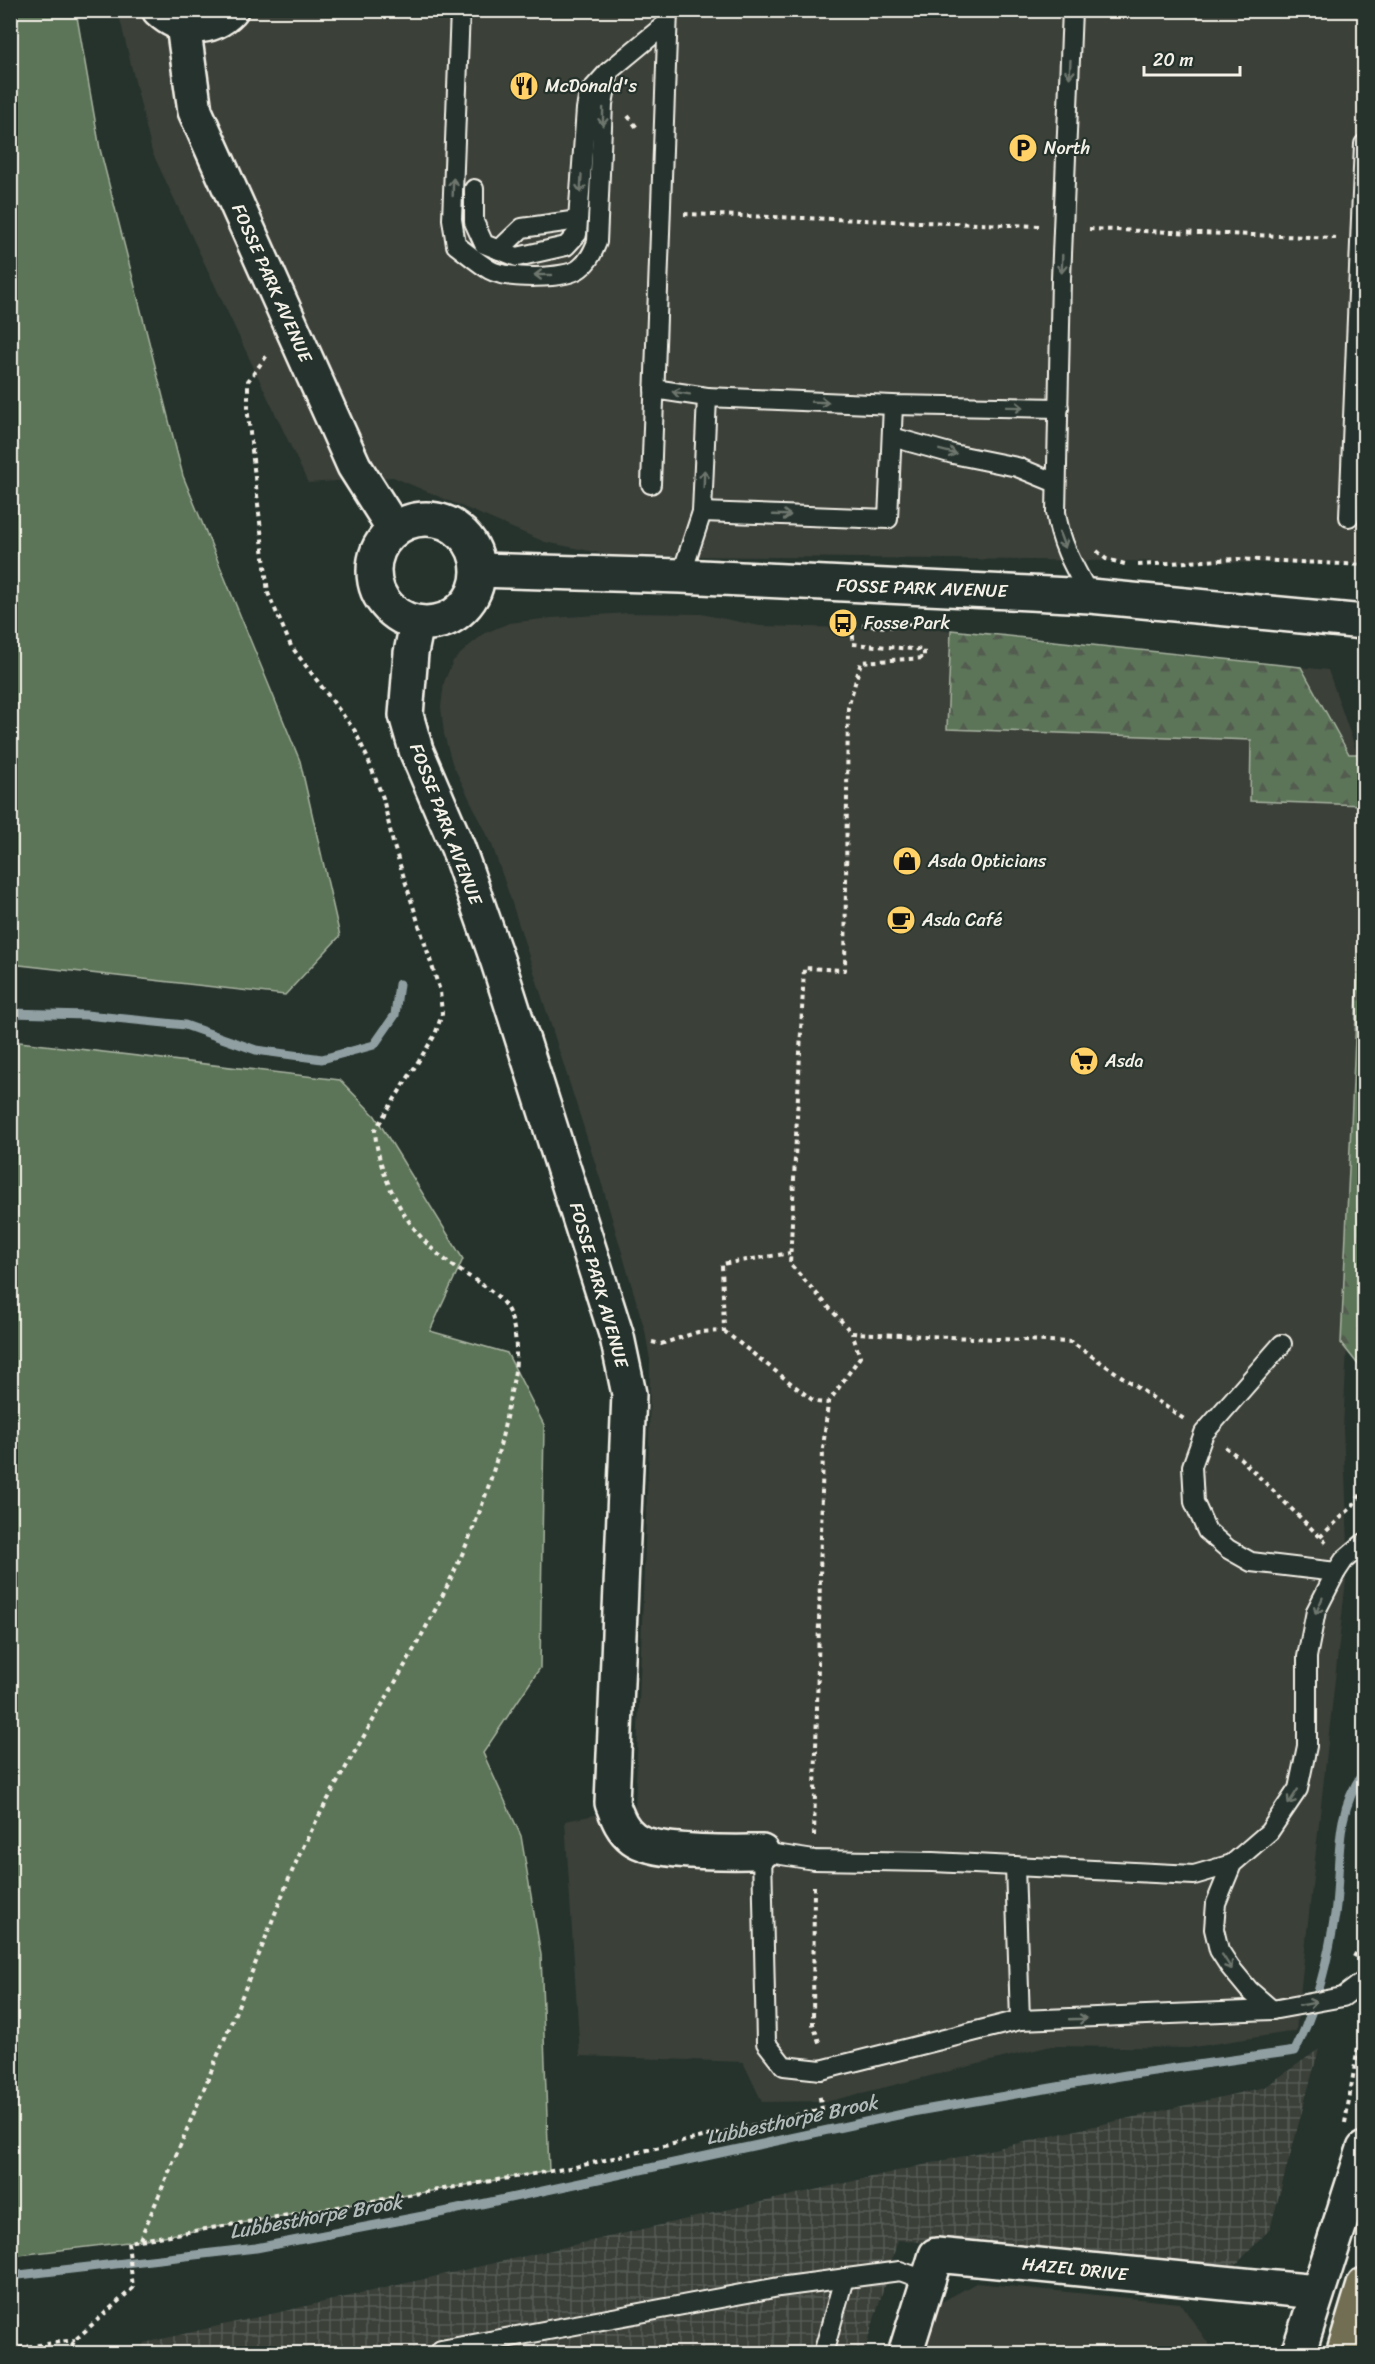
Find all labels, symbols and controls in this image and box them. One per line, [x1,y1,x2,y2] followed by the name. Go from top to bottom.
[1144,39,1240,77] scale bar
[1153,44,1193,76] text: 20 m
[1064,58,1075,78] one-way arrow
[508,70,540,102] restaurant icon: McDonald's
[545,70,638,102] place label: McDonald's
[597,106,609,126] one-way arrow
[1007,132,1039,164] parking icon: North
[1044,132,1090,164] place label: North
[575,174,586,193] one-way arrow
[448,178,459,198] one-way arrow
[223,198,322,369] street label: FOSSE PARK AVENUE
[1056,253,1067,273] one-way arrow
[534,270,554,281] one-way arrow
[671,388,691,399] one-way arrow
[810,397,830,408] one-way arrow
[1005,401,1025,413] one-way arrow
[938,447,957,458] one-way arrow
[698,470,709,490] one-way arrow
[771,509,791,520] one-way arrow
[1057,531,1068,549] one-way arrow
[836,569,1009,607] street label: FOSSE PARK AVENUE
[827,607,859,639] bus stop icon: Fosse Park
[864,607,950,639] place label: Fosse Park
[400,738,492,911] street label: FOSSE PARK AVENUE
[891,845,923,877] shop icon: Asda Opticians
[927,845,1047,877] place label: Asda Opticians
[885,904,917,936] cafe icon: Asda Café
[921,904,1003,936] place label: Asda Café
[1068,1045,1100,1077] supermarket icon: Asda
[1104,1045,1144,1077] place label: Asda
[560,1198,638,1373] street label: FOSSE PARK AVENUE
[1313,1597,1324,1615] one-way arrow
[1286,1788,1298,1805] one-way arrow
[1221,1953,1233,1970] one-way arrow
[1297,1998,1317,2009] one-way arrow
[1068,2013,1088,2024] one-way arrow
[703,2084,883,2155] water label: Lubbesthorpe Brook
[227,2184,407,2249] water label: Lubbesthorpe Brook
[1021,2248,1130,2291] street label: HAZEL DRIVE

